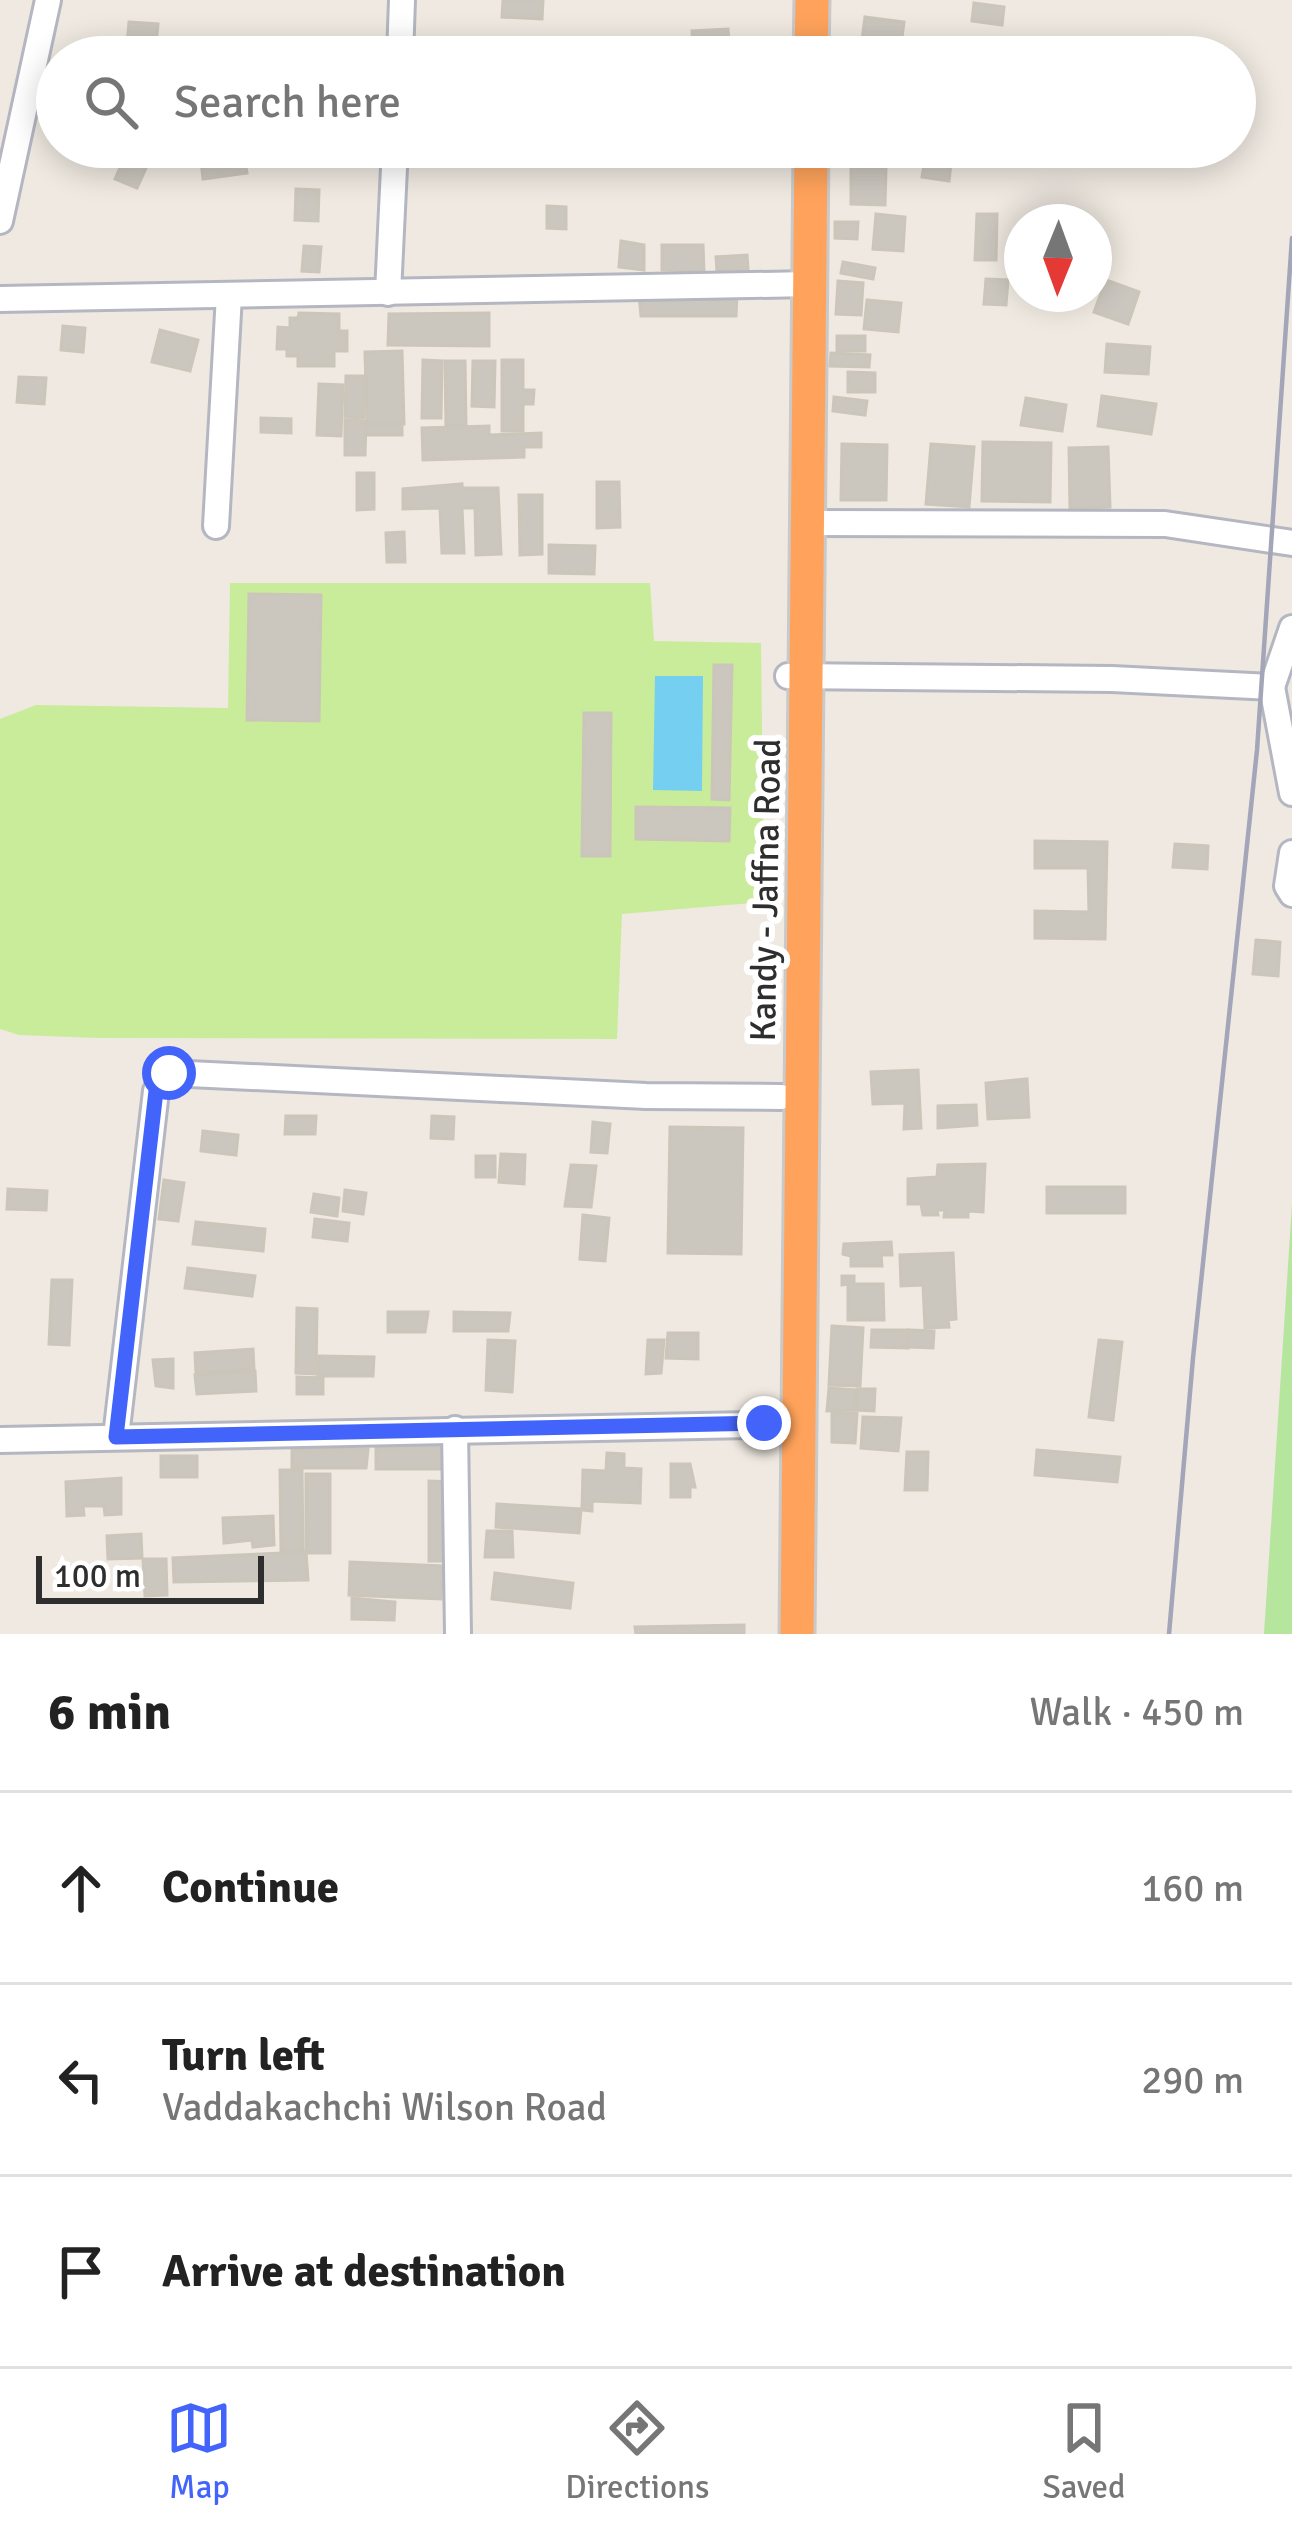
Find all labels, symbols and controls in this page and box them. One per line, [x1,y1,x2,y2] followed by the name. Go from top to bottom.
[36,36,1256,168] search box
[78,69,144,135] icon: search
[174,75,401,130] text: Search here
[1004,204,1112,312] north arrow
[741,738,791,1042] street label: Kandy - Jaffna Road
[142,1046,196,1100] route start
[737,1396,791,1450] route end
[36,1550,264,1603] scale bar
[54,1556,141,1597] text: 100 m
[48,1681,171,1744] text: 6 min
[1030,1688,1244,1736] text: Walk · 450 m
[48,1855,114,1921] icon: ahead
[162,1860,339,1915] text: Continue
[1141,1864,1244,1912] text: 160 m
[162,2028,325,2083] text: Turn left
[48,2047,114,2113] icon: left
[1141,2056,1244,2104] text: 290 m
[162,2083,607,2131] text: Vaddakachchi Wilson Road
[48,2239,114,2305] icon: arrive
[162,2244,566,2299] text: Arrive at destination
[166,2395,232,2508] tab: Map
[565,2395,710,2508] tab: Directions
[1042,2395,1126,2508] tab: Saved

